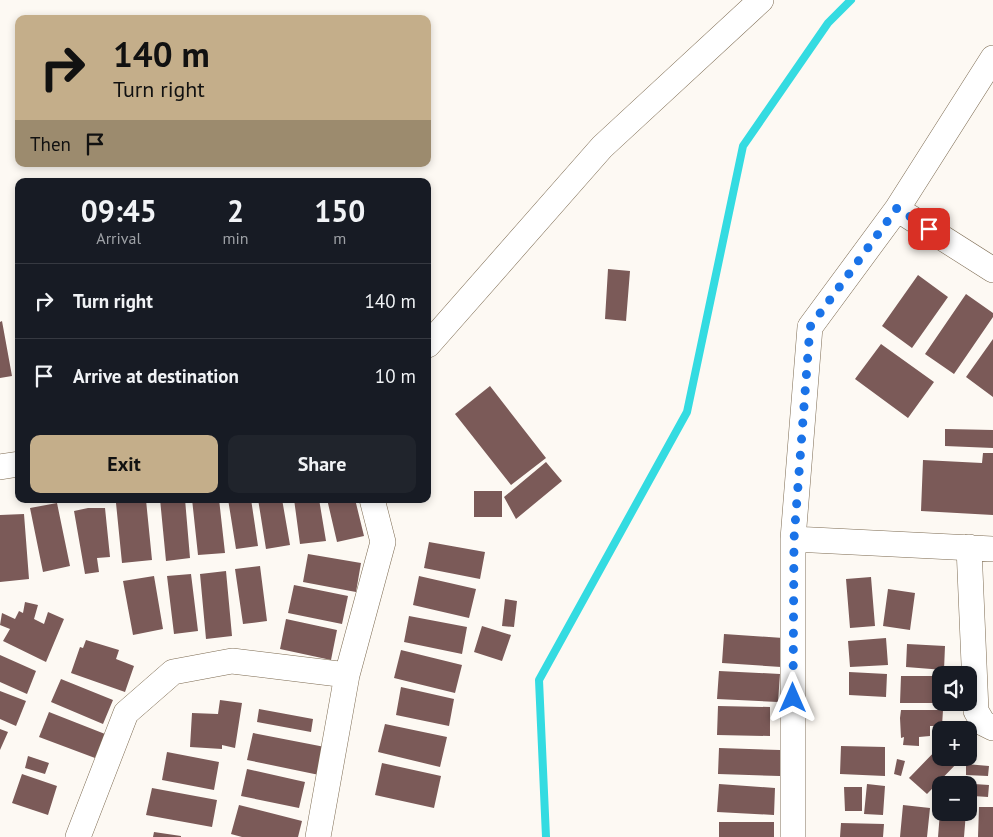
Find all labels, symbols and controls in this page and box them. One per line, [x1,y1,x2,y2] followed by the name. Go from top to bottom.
[113,31,210,77] text: 140 m
[30,35,95,100] icon: right
[113,75,205,103] text: Turn right
[81,130,109,158] icon: arrive
[30,132,71,156] text: Then
[81,191,157,230] text: 09:45
[227,191,244,230] text: 2
[314,191,365,230] text: 150
[908,208,950,250] pin
[915,215,943,243] icon: arrive
[96,228,141,248] text: Arrival
[223,228,249,248] text: min
[333,228,346,248] text: m
[30,287,58,315] icon: right
[73,289,153,313] text: Turn right
[364,289,416,313] text: 140 m
[30,362,58,390] icon: arrive
[73,364,239,388] text: Arrive at destination
[375,364,416,388] text: 10 m
[30,435,218,493] button: Exit
[228,435,416,493] button: Share
[932,666,977,821] map controls
[932,666,977,711] button: sound
[766,671,818,723] position arrow
[932,721,977,766] button: +
[932,776,977,821] button: −

